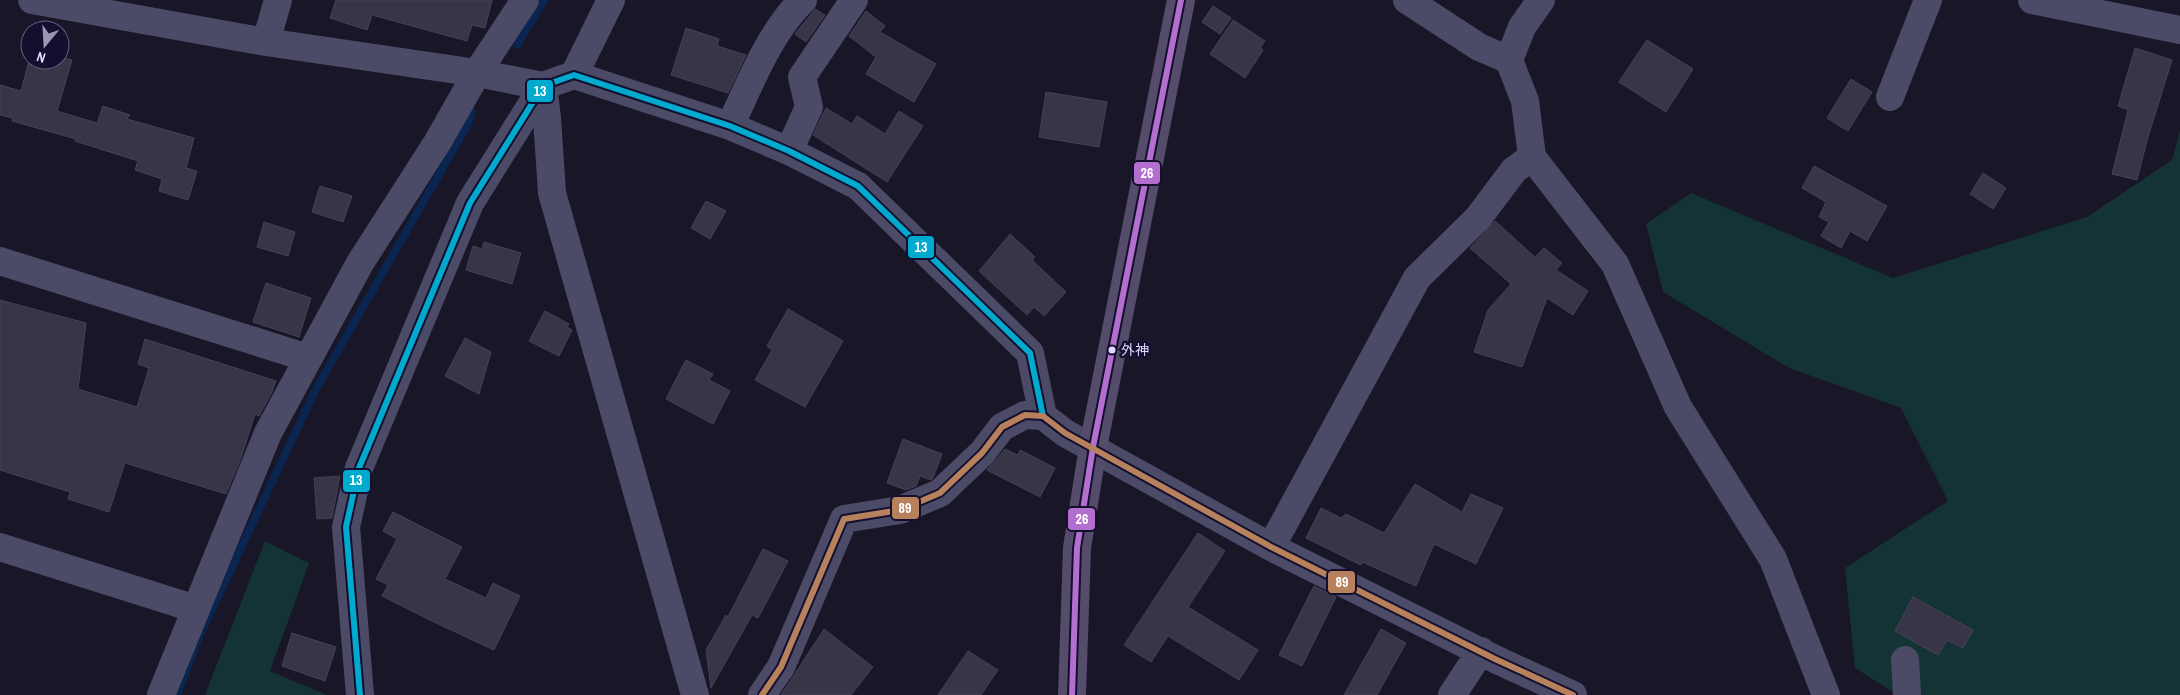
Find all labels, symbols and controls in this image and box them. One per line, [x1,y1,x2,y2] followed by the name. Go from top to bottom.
[20,20,70,70] north arrow
[34,48,48,67] text: N
[526,79,554,103] line badge: 13
[534,82,546,100] text: 13
[1133,161,1161,185] line badge: 26
[1141,164,1153,182] text: 26
[907,235,935,259] line badge: 13
[915,238,927,256] text: 13
[1121,341,1149,359] place label: 外神
[1107,345,1117,355] marker: 外神
[342,469,371,493] line badge: 13
[350,471,362,489] text: 13
[891,496,920,520] line badge: 89
[899,499,911,517] text: 89
[1067,507,1096,531] line badge: 26
[1076,510,1088,528] text: 26
[1327,570,1356,594] line badge: 89
[1336,573,1348,591] text: 89

